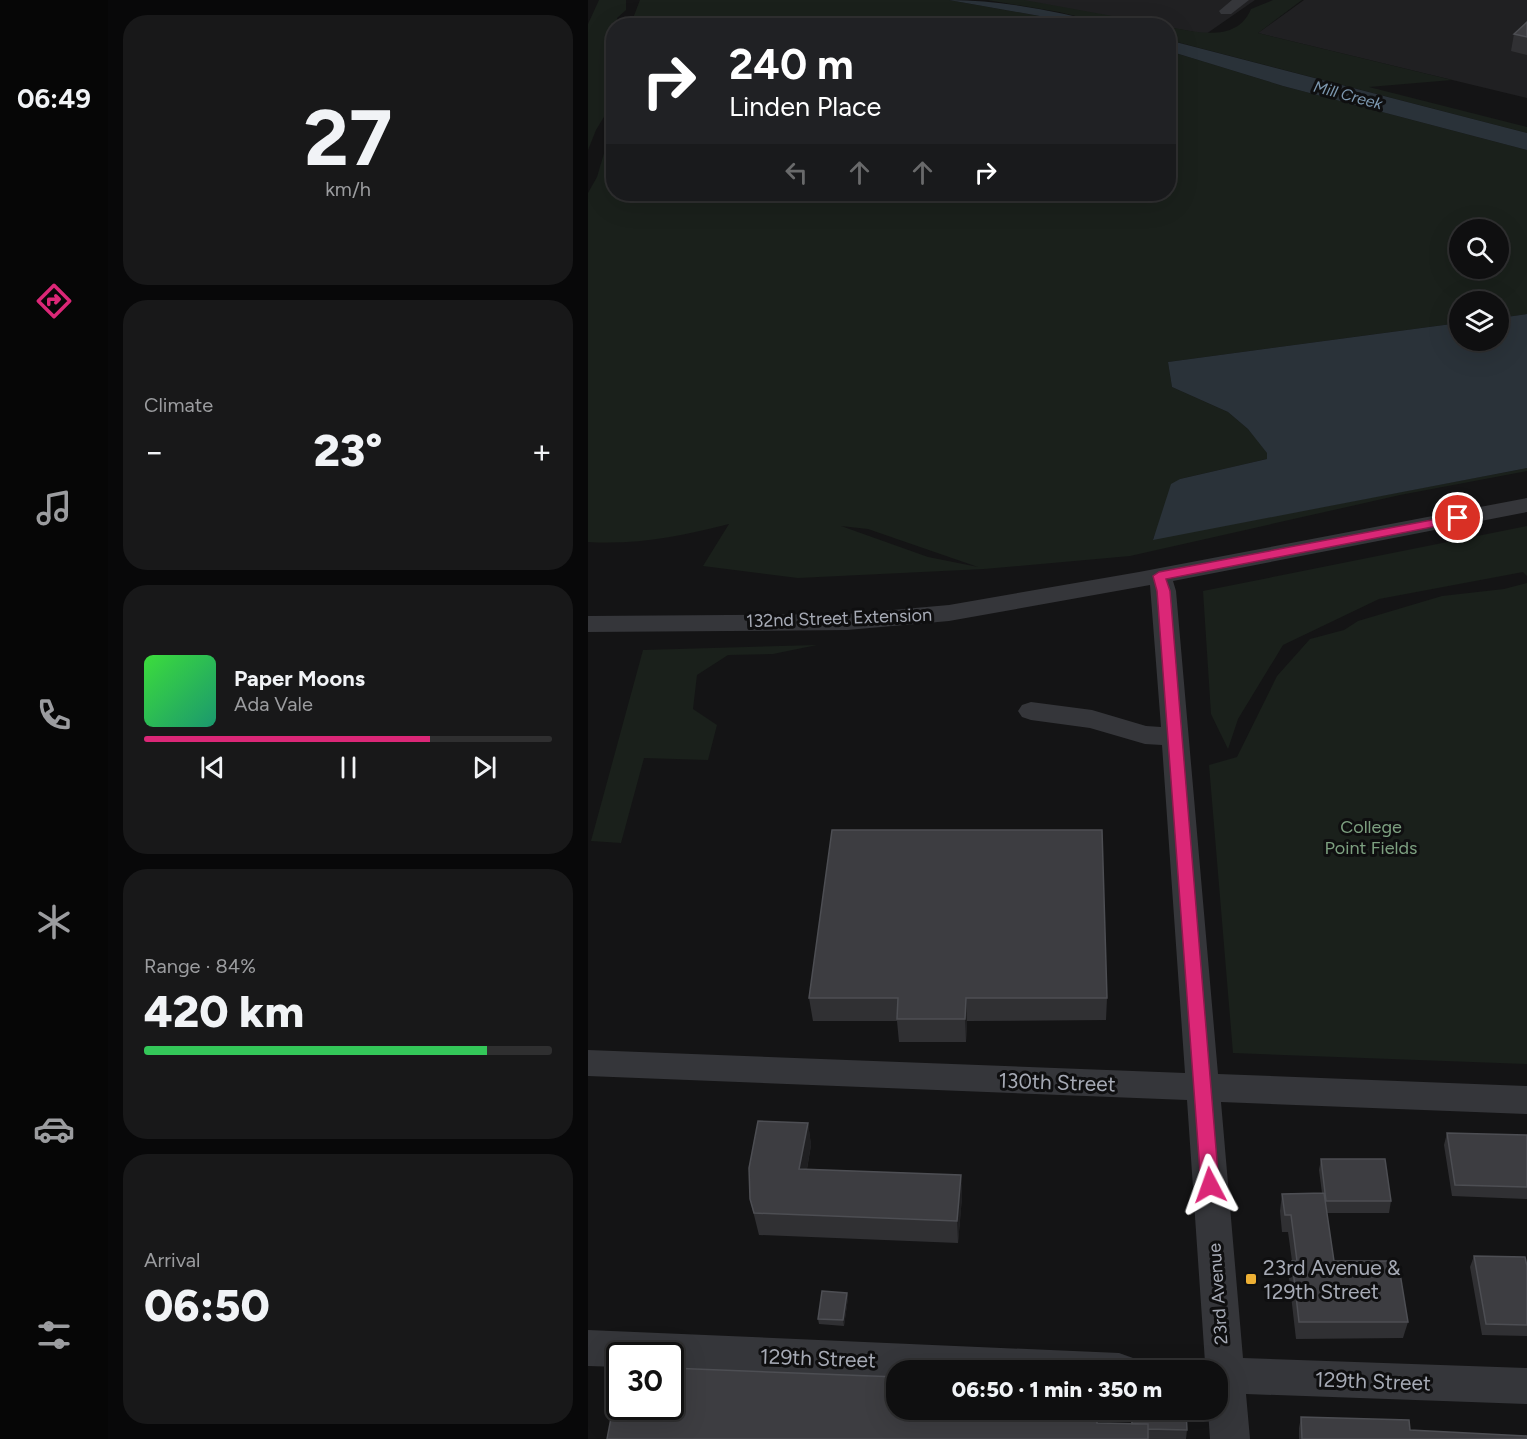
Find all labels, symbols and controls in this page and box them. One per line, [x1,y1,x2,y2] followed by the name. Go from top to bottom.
[729,39,854,90] text: 240 m
[630,42,708,120] icon: right
[1311,77,1386,114] water label: Mill Creek
[17,82,91,115] text: 06:49
[729,90,881,123] text: Linden Place
[304,91,392,185] text: 27
[780,156,813,189] icon: left
[843,156,876,189] icon: ahead
[906,156,939,189] icon: ahead
[969,156,1002,189] icon: right
[325,177,371,201] text: km/h
[1449,219,1509,351] map controls
[1449,219,1509,279] button: search
[33,280,75,322] icon: directions
[1449,291,1509,351] button: layers
[144,393,213,417] text: Climate
[314,423,382,477] text: 23°
[144,432,165,471] text: −
[531,432,552,471] text: +
[33,487,75,529] icon: music
[1432,492,1483,543] pin
[1441,501,1474,534] icon: arrive
[746,604,932,632] street label: 132nd Street Extension
[234,665,365,692] text: Paper Moons
[234,692,313,716] text: Ada Vale
[33,694,75,736] icon: phone
[196,751,229,784] icon: previous
[332,751,365,784] icon: pause
[468,751,501,784] icon: next
[1325,816,1417,859] park label: College Point Fields
[33,901,75,943] icon: climate
[144,954,256,978] text: Range · 84%
[144,984,304,1038] text: 420 km
[998,1067,1116,1097] street label: 130th Street
[33,1108,75,1150] icon: car
[1178,1153,1242,1217] position arrow
[1203,1242,1233,1346] street label: 23rd Avenue
[144,1248,200,1272] text: Arrival
[1263,1255,1401,1304] place label: 23rd Avenue & 129th Street
[1244,1272,1258,1286] marker: 23rd Avenue & 129th Street
[144,1278,270,1332] text: 06:50
[33,1314,75,1356] icon: filters
[606,1342,684,1420] speed limit sign: 30
[760,1343,876,1373] street label: 129th Street
[1315,1366,1431,1396] street label: 129th Street
[952,1376,1162,1403] text: 06:50 · 1 min · 350 m

